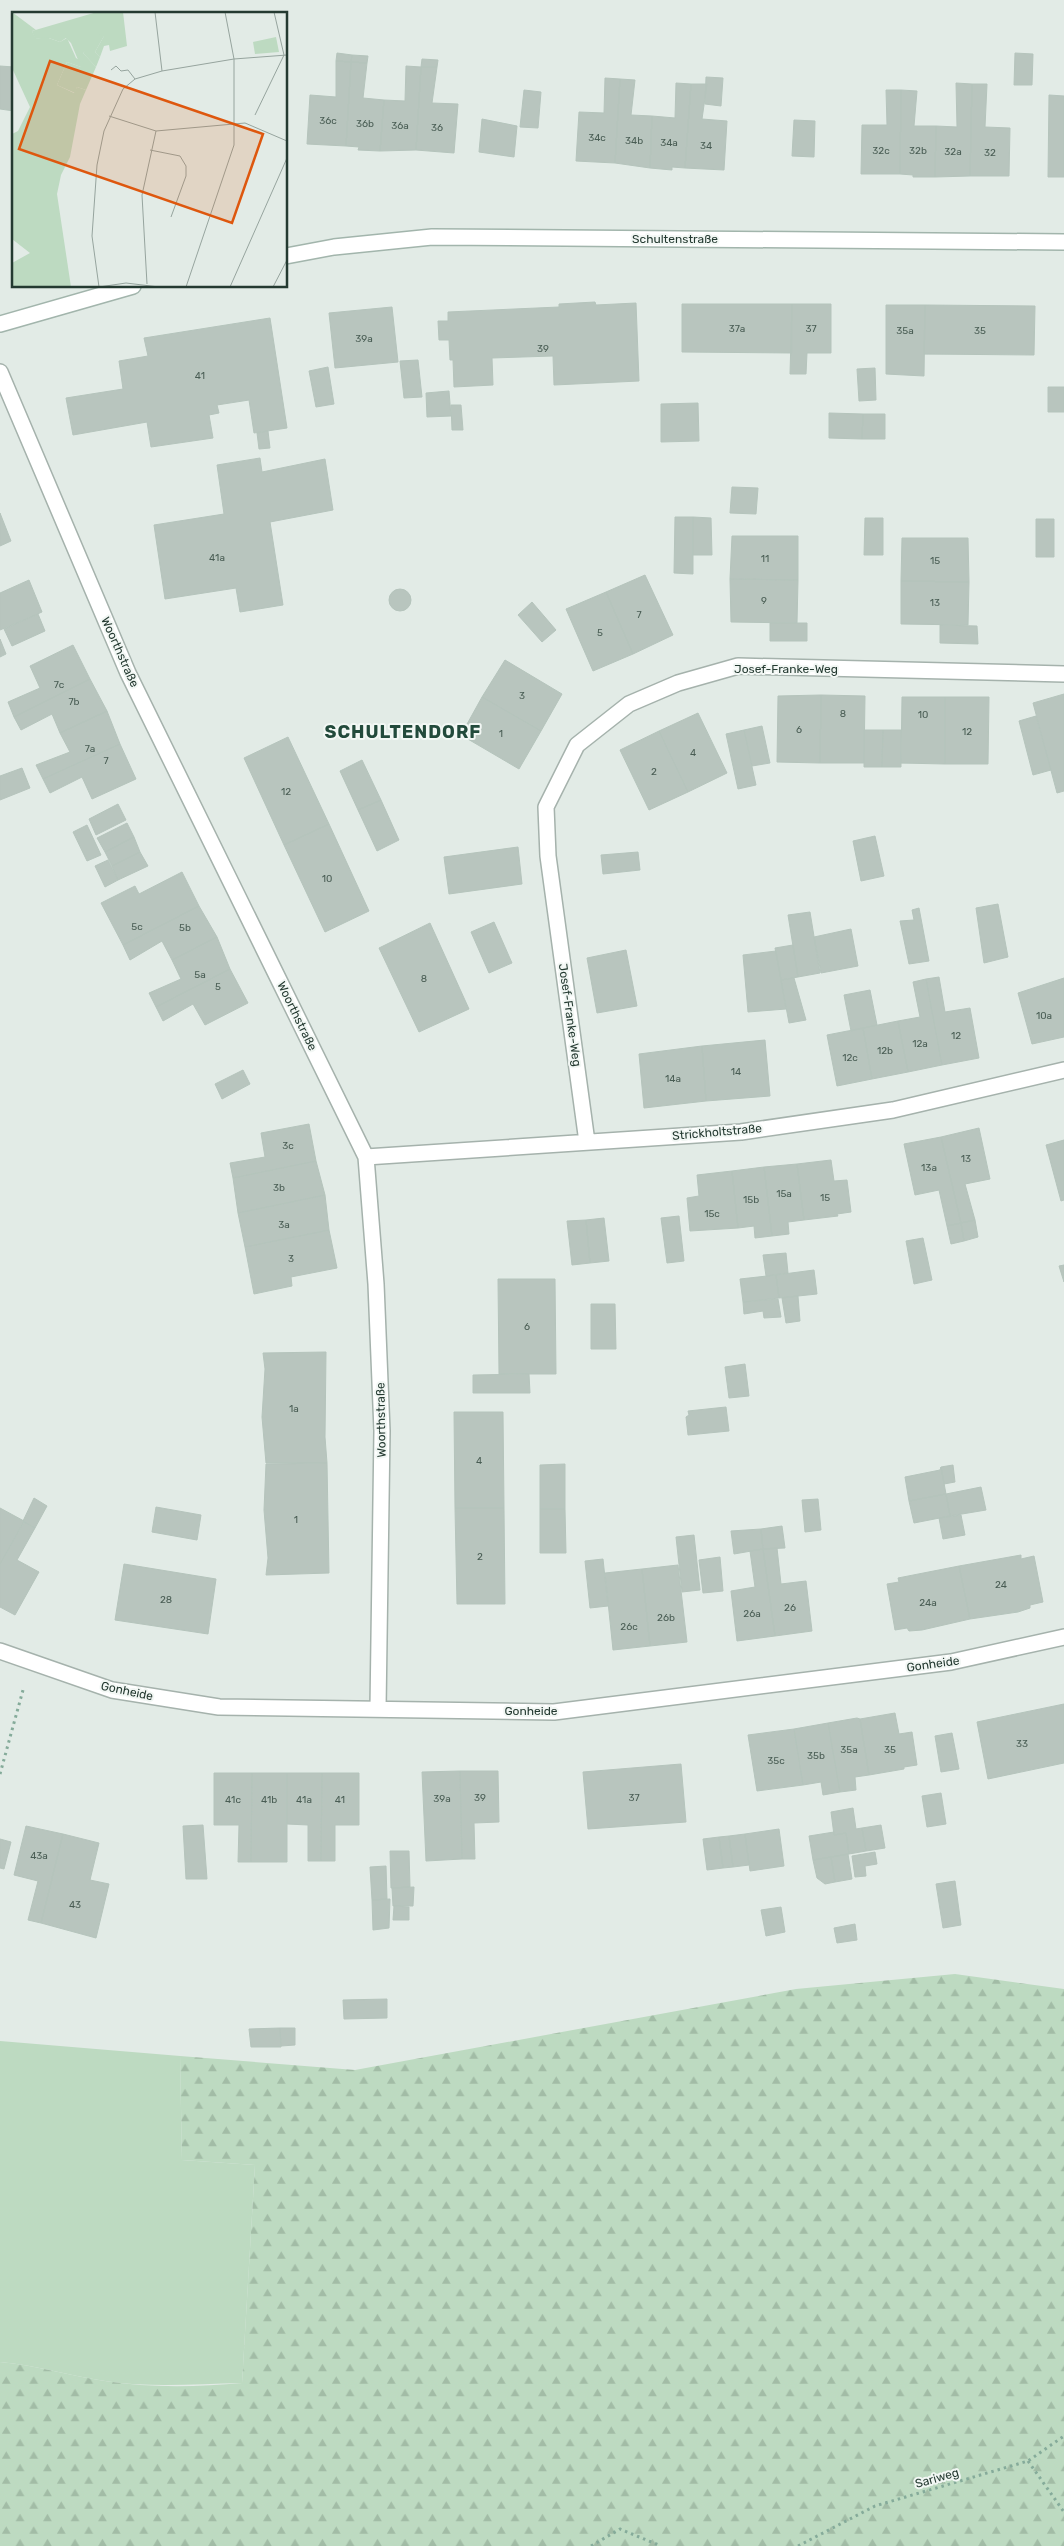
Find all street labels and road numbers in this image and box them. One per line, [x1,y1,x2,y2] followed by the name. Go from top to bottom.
[632,232,718,246] street label: Schultenstraße
[98,615,142,690] street label: Woorthstraße
[734,662,838,676] street label: Josef-Franke-Weg
[556,963,584,1067] street label: Josef-Franke-Weg
[274,979,320,1053] street label: Woorthstraße
[672,1121,763,1143] street label: Strickholtstraße
[373,1382,389,1458] street label: Woorthstraße
[906,1653,961,1675] street label: Gonheide
[100,1679,155,1703] street label: Gonheide
[504,1704,558,1718] street label: Gonheide
[913,2465,961,2491] street label: Sariweg

